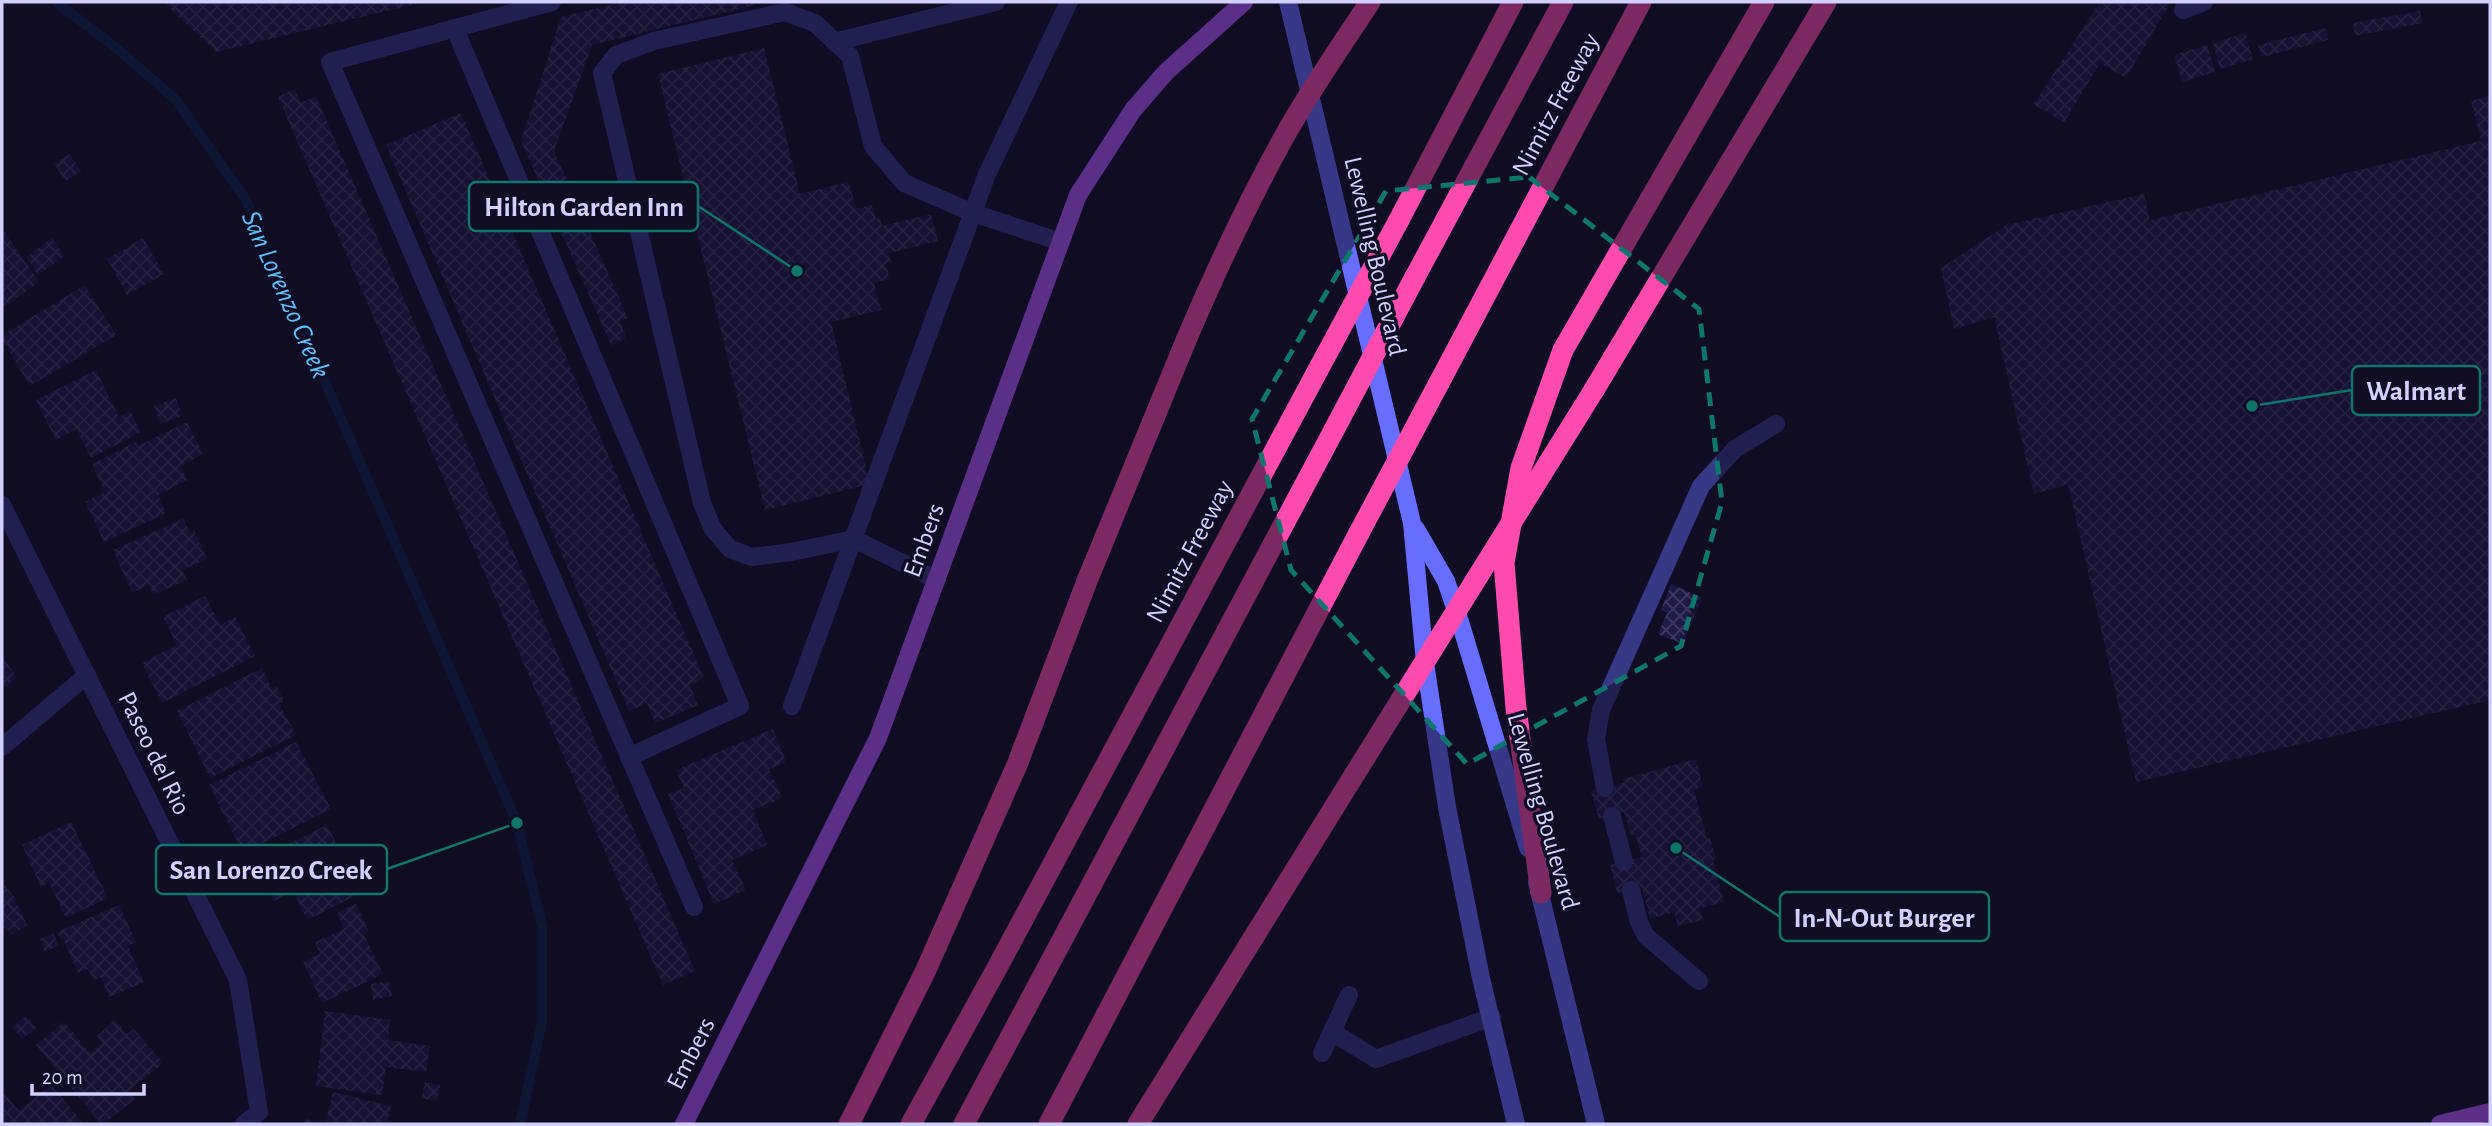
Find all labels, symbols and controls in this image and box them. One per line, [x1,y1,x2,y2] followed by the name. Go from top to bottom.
[1508,29,1604,180] street label: Nimitz Freeway
[1339,154,1411,358] street label: Lewelling Boulevard
[469,182,698,231] callout: Hilton Garden Inn
[484,194,684,222] text: Hilton Garden Inn
[236,207,335,383] water label: San Lorenzo Creek
[2352,366,2480,415] callout: Walmart
[2366,378,2466,406] text: Walmart
[1142,476,1238,627] street label: Nimitz Freeway
[899,500,949,581] street label: Embers
[113,688,195,819] street label: Paseo del Rio
[1503,710,1584,913] street label: Lewelling Boulevard
[156,845,387,894] callout: San Lorenzo Creek
[170,857,373,885] text: San Lorenzo Creek
[1780,892,1989,941] callout: In-N-Out Burger
[1793,905,1975,933] text: In-N-Out Burger
[662,1013,720,1093] street label: Embers
[32,1052,144,1096] scale bar
[42,1067,83,1088] text: 20 m

